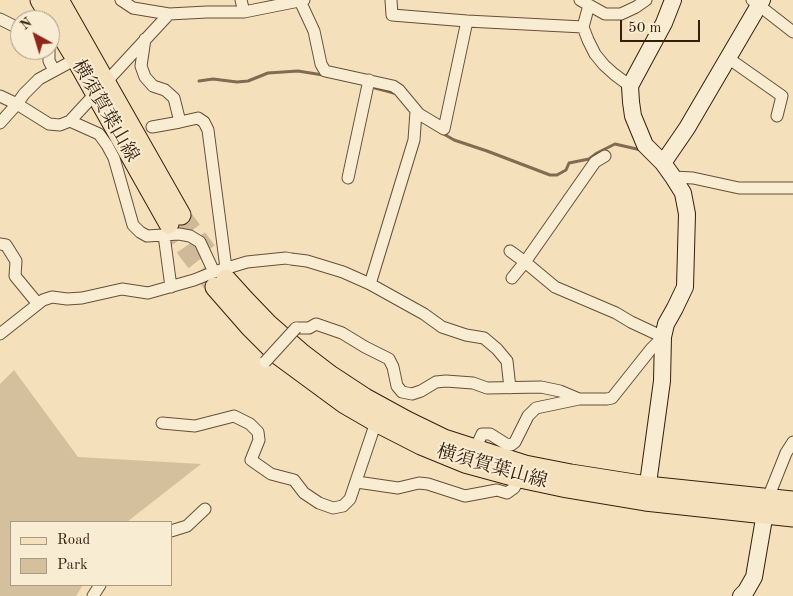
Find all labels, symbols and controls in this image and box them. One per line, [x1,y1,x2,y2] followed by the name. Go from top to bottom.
[10,10,60,60] north arrow
[623,10,703,42] scale bar
[18,15,35,33] text: N
[628,21,662,36] text: 50 m
[67,56,143,166] street label: 横須賀葉山線
[434,440,550,494] street label: 横須賀葉山線
[10,521,172,586] legend
[57,533,90,548] text: Road
[57,558,88,573] text: Park

